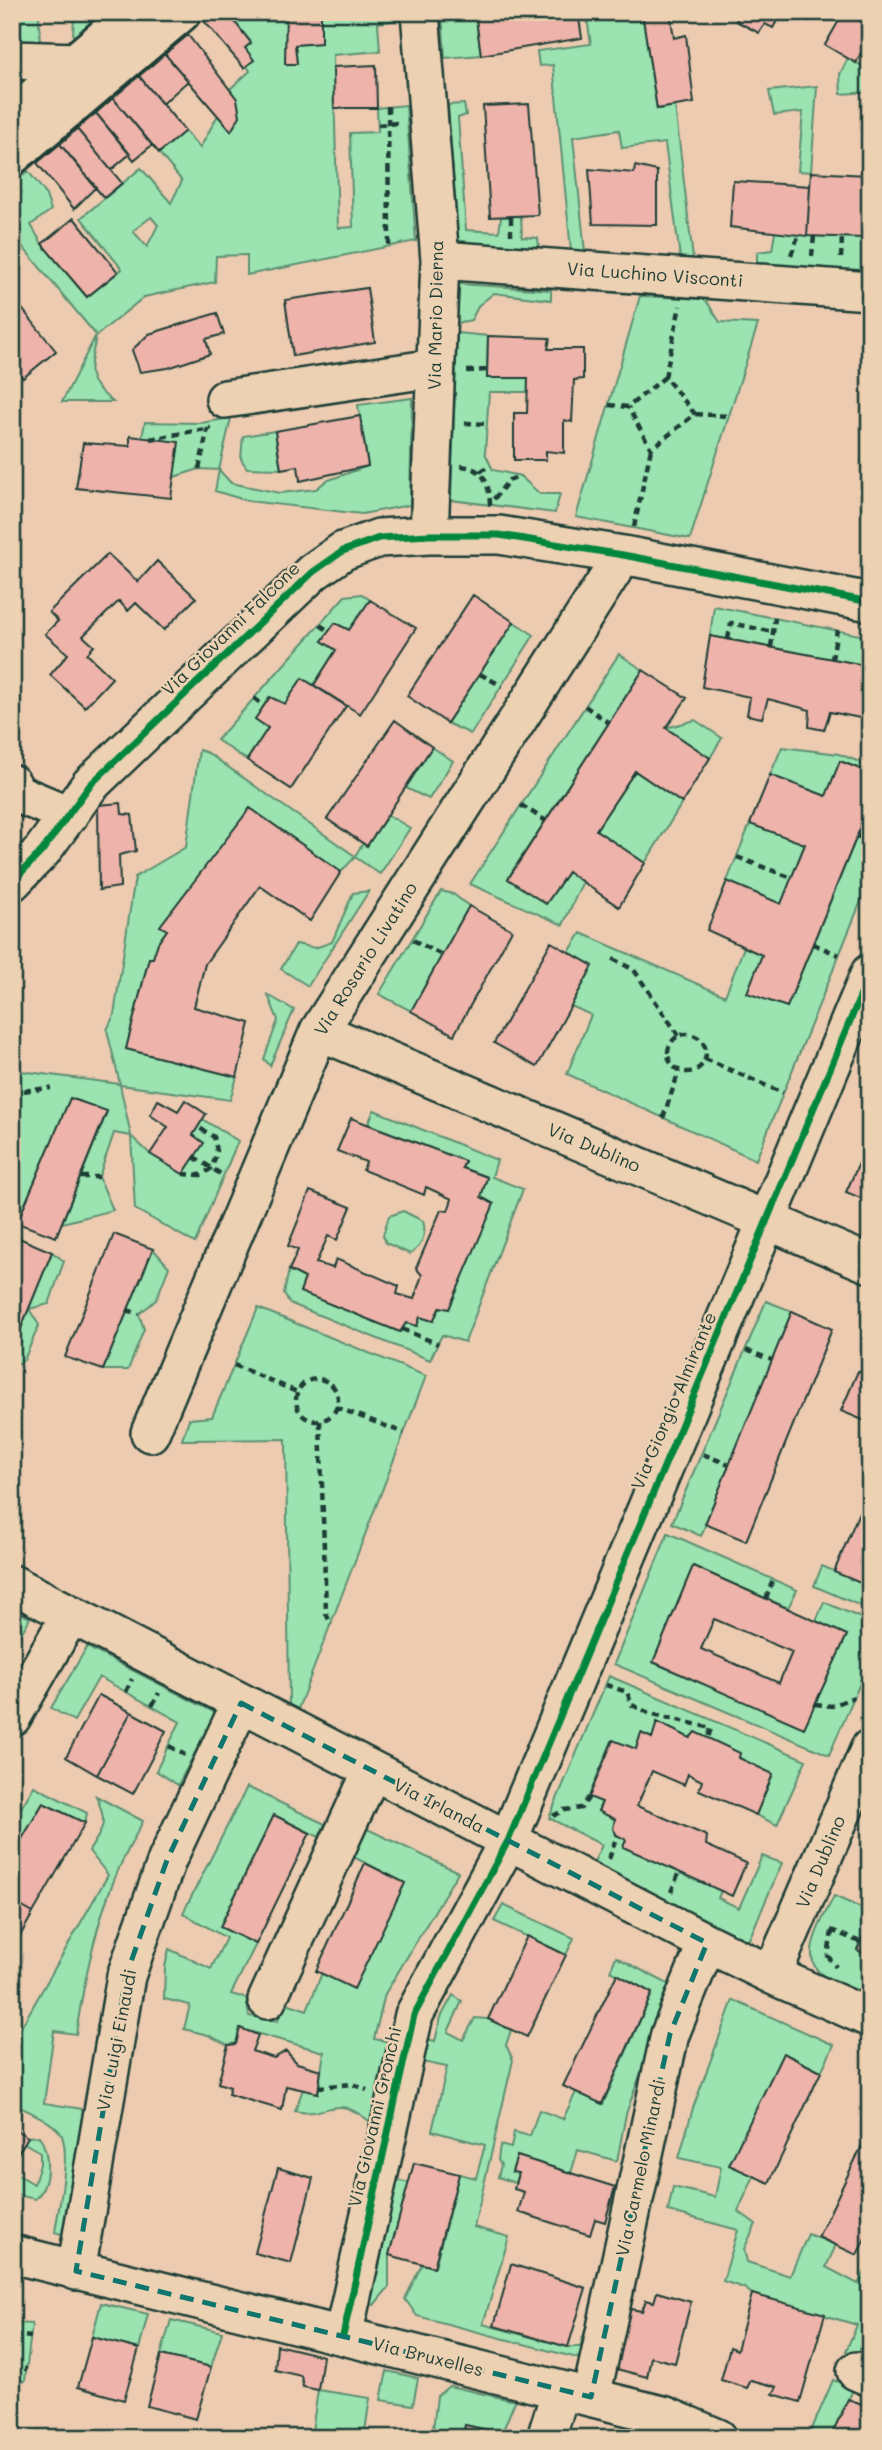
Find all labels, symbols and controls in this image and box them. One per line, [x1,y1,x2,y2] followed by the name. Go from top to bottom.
[422,240,448,390] street label: Via Mario Dierna
[566,256,744,292] street label: Via Luchino Visconti
[156,556,305,701] street label: Via Giovanni Falcone
[308,877,422,1040] street label: Via Rosario Livatino
[544,1117,645,1177] street label: Via Dublino
[625,1308,721,1493] street label: Via Giorgio Almirante
[390,1772,489,1838] street label: Via Irlanda
[790,1811,850,1912] street label: Via Dublino
[90,1967,142,2113] street label: Via Luigi Einaudi
[342,2024,407,2210] street label: Via Giovanni Gronchi
[610,2077,671,2259] street label: Via Carmelo Minardi
[370,2331,486,2381] street label: Via Bruxelles

